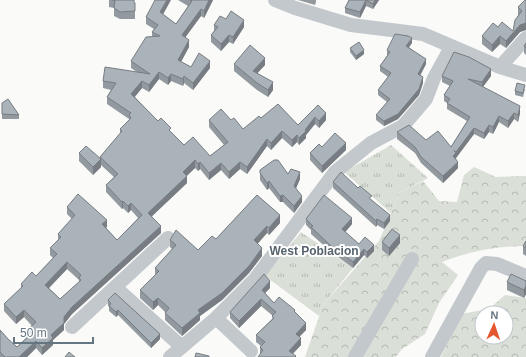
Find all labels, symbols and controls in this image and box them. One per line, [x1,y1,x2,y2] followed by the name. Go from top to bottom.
[269,244,359,258] district label: West Poblacion
[474,305,514,345] north arrow
[490,309,499,321] text: N
[14,319,93,345] scale bar
[20,326,47,340] text: 50 m

